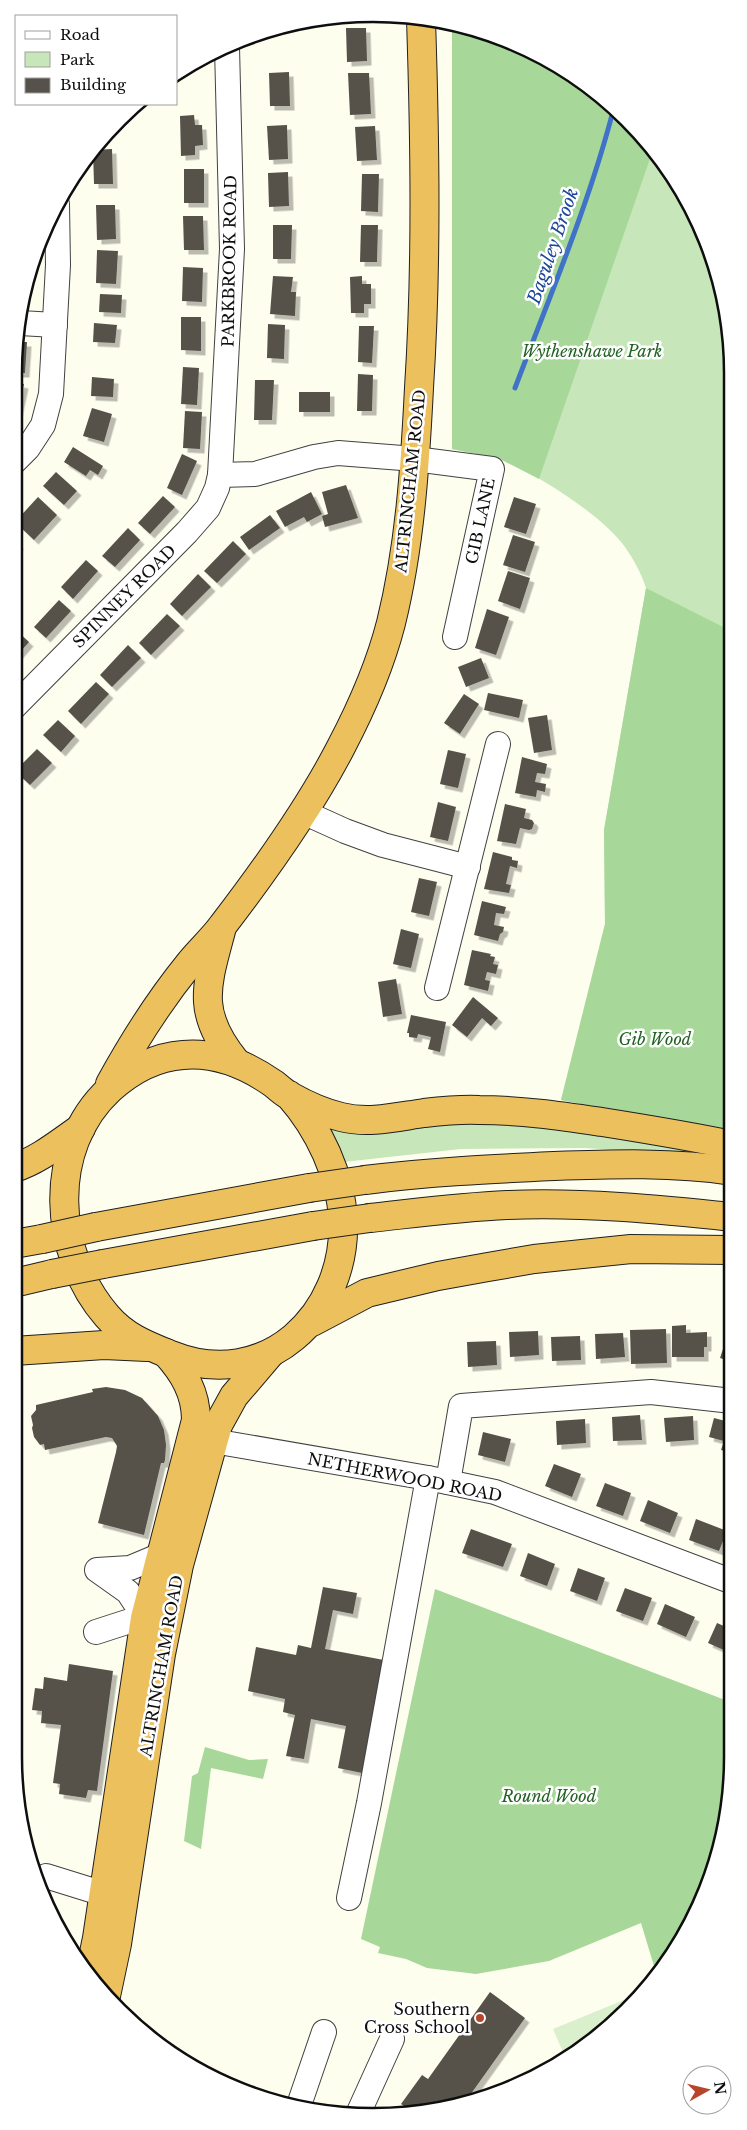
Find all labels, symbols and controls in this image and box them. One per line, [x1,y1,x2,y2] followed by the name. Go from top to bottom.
[15,15,178,105] legend
[60,25,100,44] text: Road
[60,50,96,69] text: Park
[60,75,127,94] text: Building
[217,175,241,347] street label: PARKBROOK ROAD
[523,185,583,308] water label: Baguley Brook
[522,341,662,361] park label: Wythenshawe Park
[390,388,430,575] street label: ALTRINCHAM ROAD
[461,476,499,566] street label: GIB LANE
[68,540,180,652] street label: SPINNEY ROAD
[619,1029,692,1049] park label: Gib Wood
[306,1448,504,1506] street label: NETHERWOOD ROAD
[135,1574,187,1759] street label: ALTRINCHAM ROAD
[501,1786,597,1806] park label: Round Wood
[364,1999,470,2037] place label: Southern Cross School
[474,2012,486,2024] marker: Southern Cross School
[682,2065,732,2115] north arrow
[710,2080,730,2096] text: N

